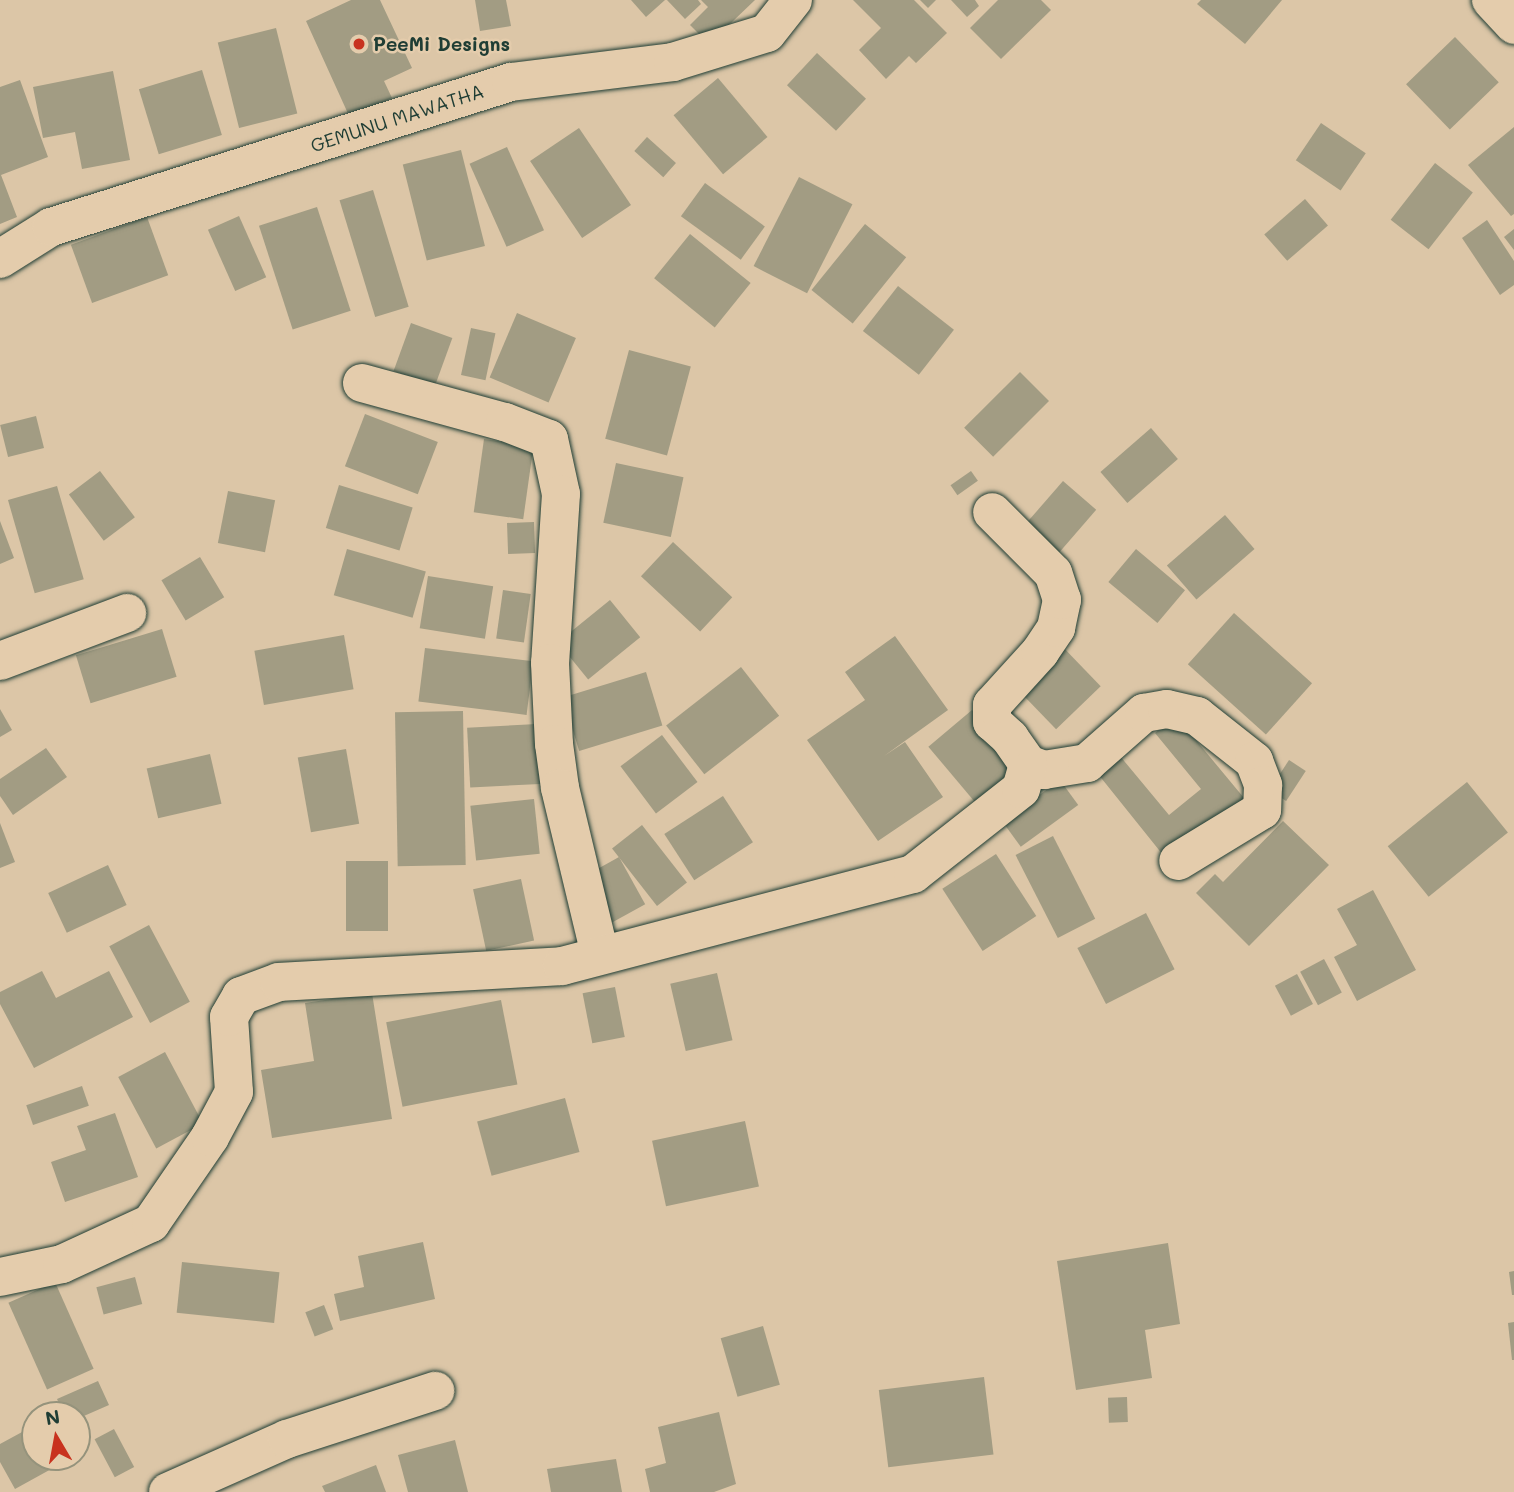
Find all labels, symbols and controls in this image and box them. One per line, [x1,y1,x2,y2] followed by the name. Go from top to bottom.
[373,33,510,55] place label: PeeMi Designs
[351,36,367,52] marker: PeeMi Designs
[307,79,487,157] street label: GEMUNU MAWATHA
[21,1401,91,1471] north arrow
[43,1403,62,1430] text: N

